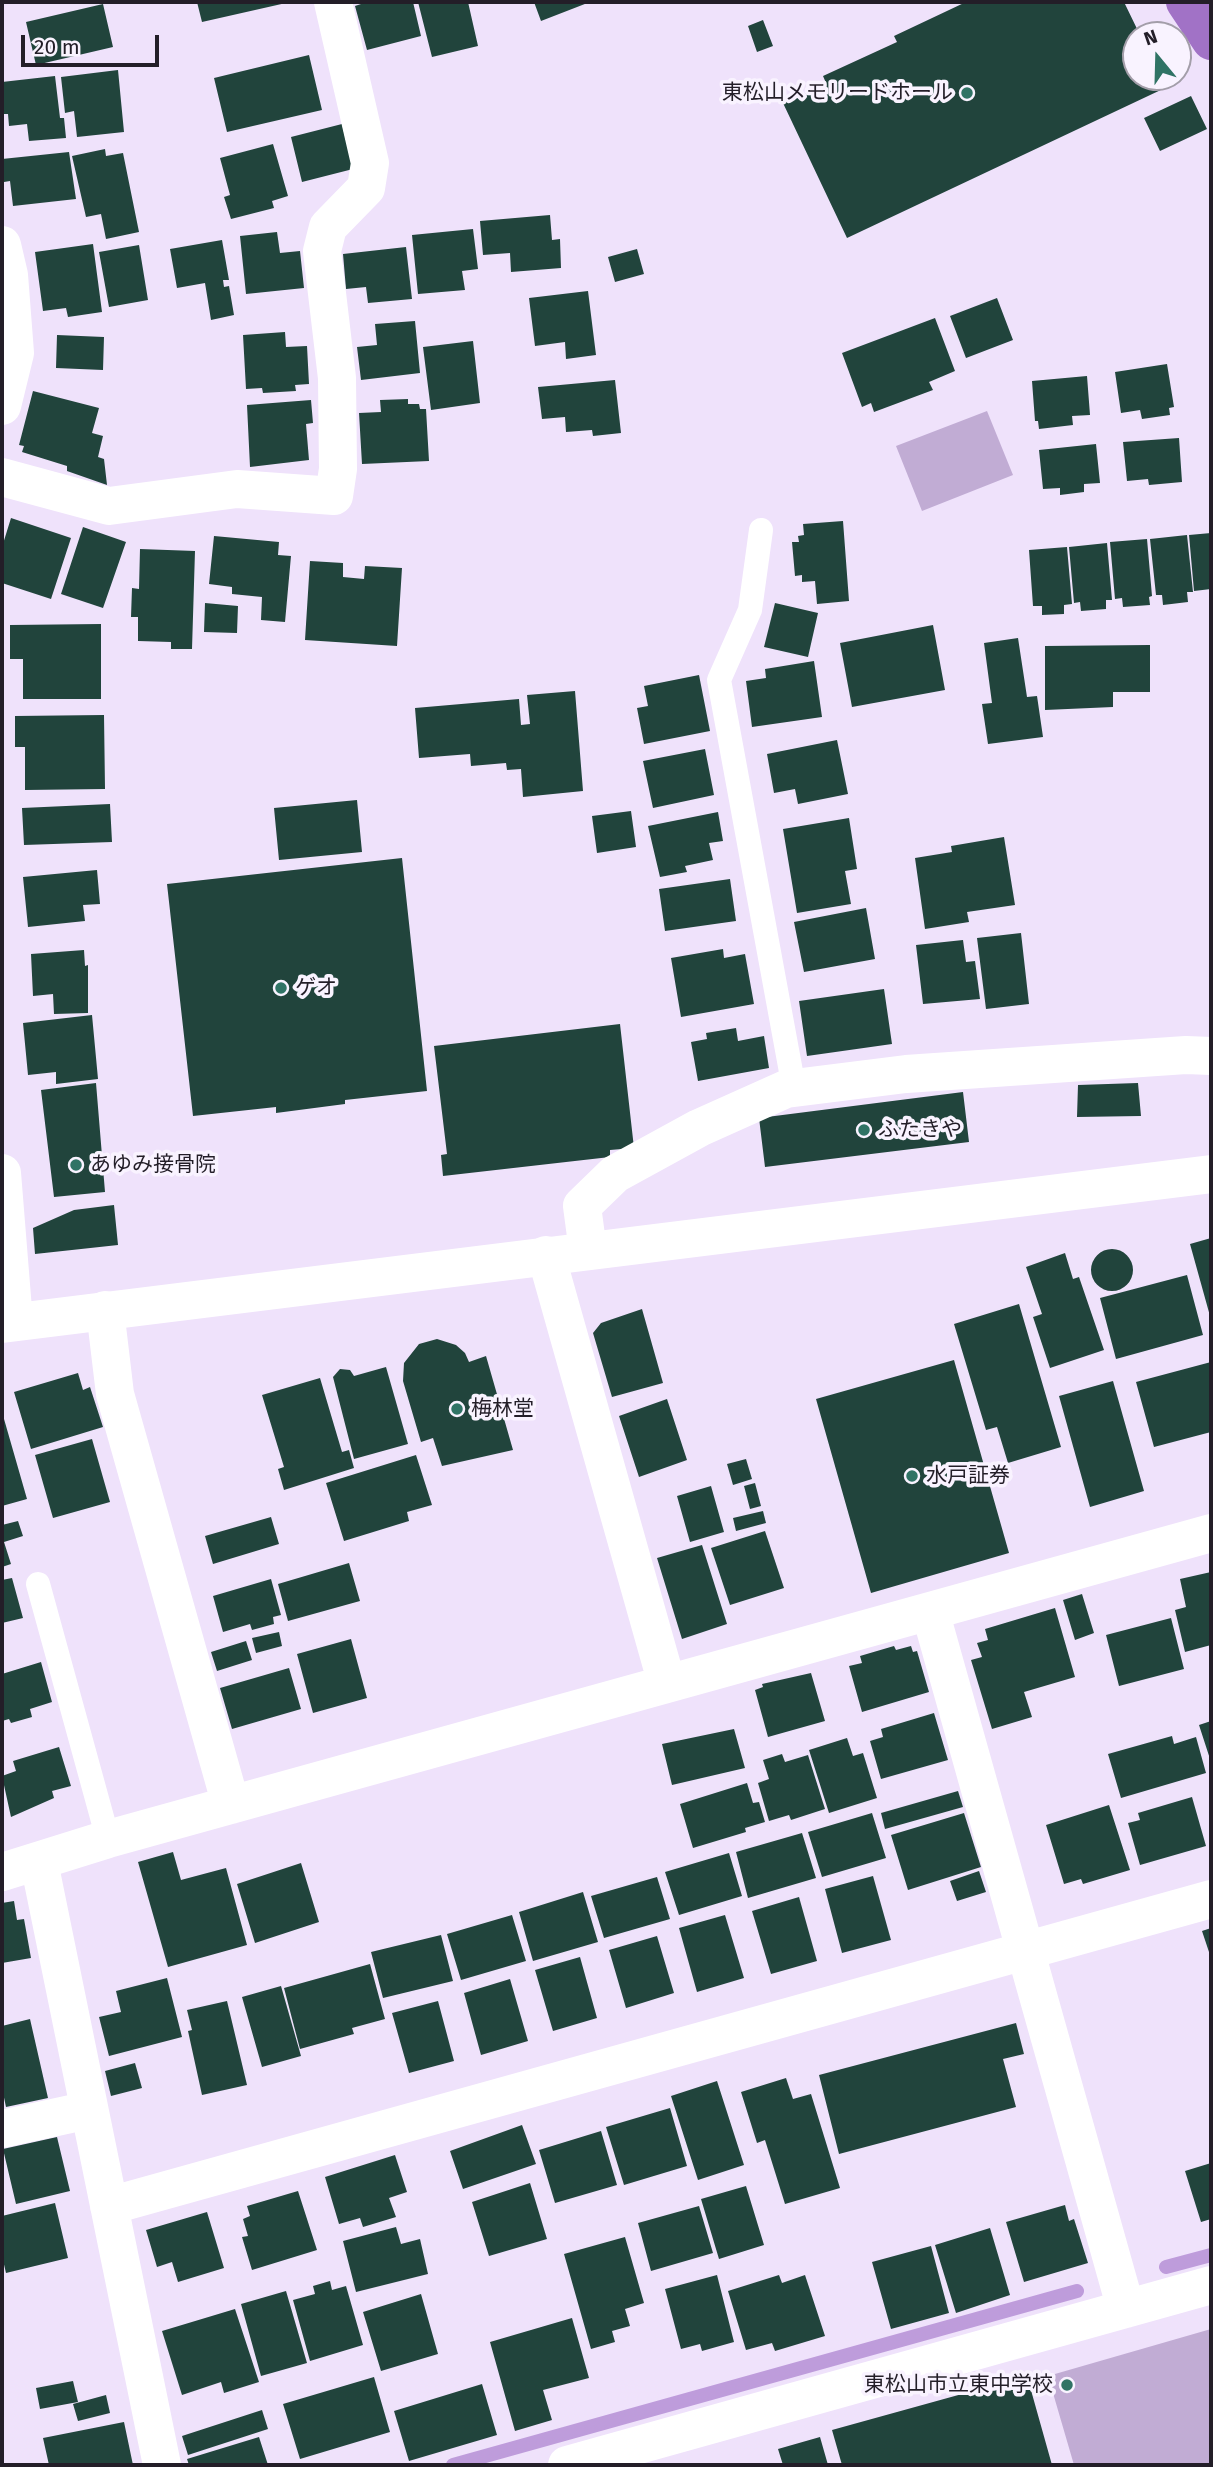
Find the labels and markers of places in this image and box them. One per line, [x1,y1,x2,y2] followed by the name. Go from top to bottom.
[722,80,953,106] place label: 東松山メモリードホール
[959,85,975,101] marker: 東松山メモリードホール
[295,975,337,1001] place label: ゲオ
[273,980,289,996] marker: ゲオ
[878,1117,962,1143] place label: ふたきや
[856,1122,872,1138] marker: ふたきや
[90,1152,216,1178] place label: あゆみ接骨院
[68,1157,84,1173] marker: あゆみ接骨院
[471,1396,534,1422] place label: 梅林堂
[449,1401,465,1417] marker: 梅林堂
[926,1463,1010,1489] place label: 水戸証券
[904,1468,920,1484] marker: 水戸証券
[864,2372,1053,2398] place label: 東松山市立東中学校
[1059,2377,1075,2393] marker: 東松山市立東中学校

